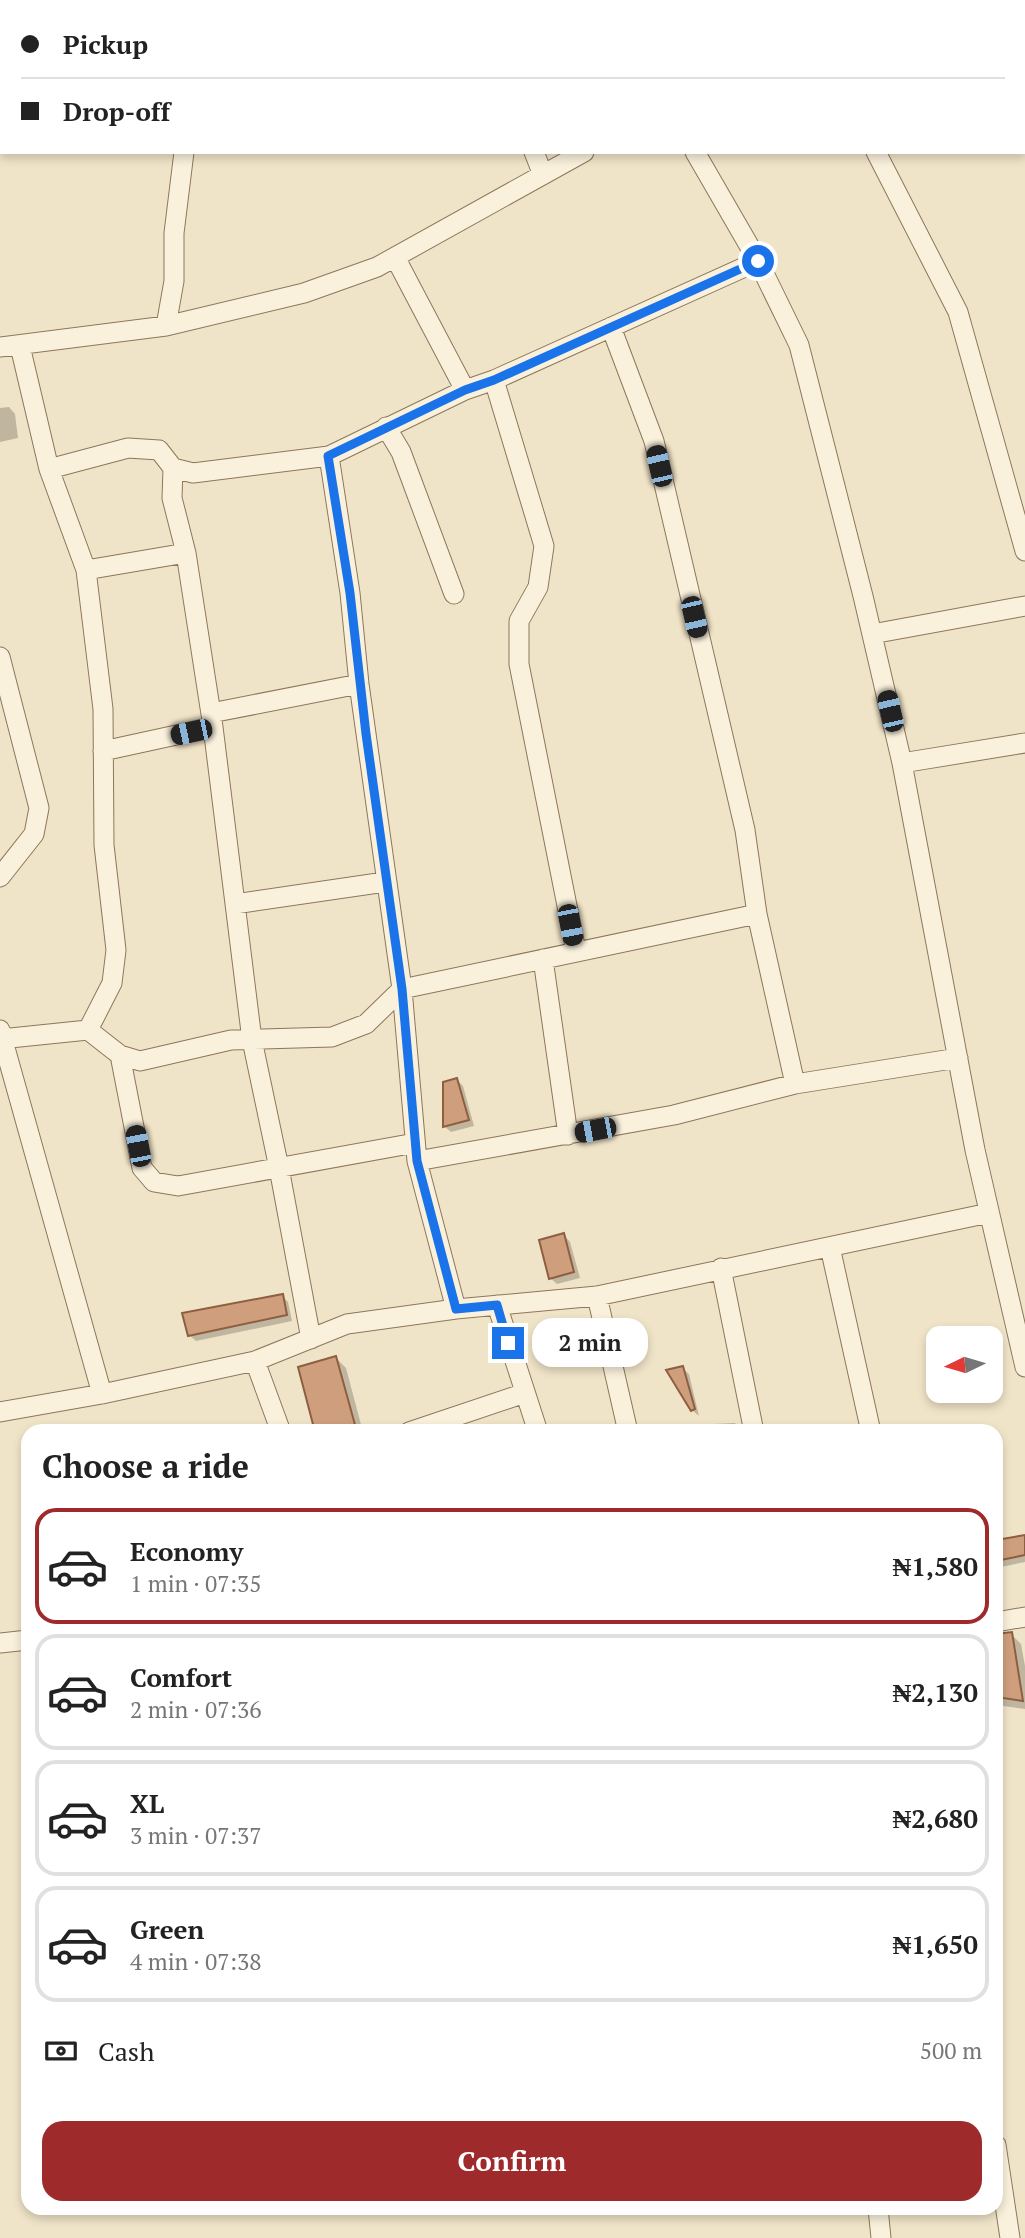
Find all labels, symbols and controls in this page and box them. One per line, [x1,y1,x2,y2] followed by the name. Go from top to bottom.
[63,27,148,61] text: Pickup
[63,94,170,128] text: Drop-off
[742,245,774,277] route start
[645,443,674,489] car
[680,594,709,640] car
[876,688,905,734] car
[169,717,214,747] car
[556,902,585,948] car
[573,1116,618,1144] car
[124,1123,153,1169] car
[532,1318,648,1368] callout: 2 min
[926,1326,1003,1404] north arrow
[926,1326,1003,1403] map controls
[492,1327,524,1359] route end
[559,1327,621,1358] text: 2 min
[42,1445,249,1487] text: Choose a ride
[130,1534,243,1568] text: Economy
[46,1535,109,1598] icon: car
[893,1549,978,1583] text: ₦1,580
[130,1568,262,1599] text: 1 min · 07:35
[130,1660,232,1694] text: Comfort
[46,1661,109,1724] icon: car
[893,1675,978,1709] text: ₦2,130
[130,1694,262,1725] text: 2 min · 07:36
[130,1786,164,1820] text: XL
[46,1787,109,1850] icon: car
[893,1801,978,1835] text: ₦2,680
[130,1820,262,1851] text: 3 min · 07:37
[130,1912,204,1946] text: Green
[46,1913,109,1976] icon: car
[893,1927,978,1961] text: ₦1,650
[130,1946,262,1977] text: 4 min · 07:38
[42,2032,80,2070] icon: cash
[98,2034,154,2068] text: Cash
[920,2035,982,2066] text: 500 m
[42,2121,982,2201] button: Confirm

